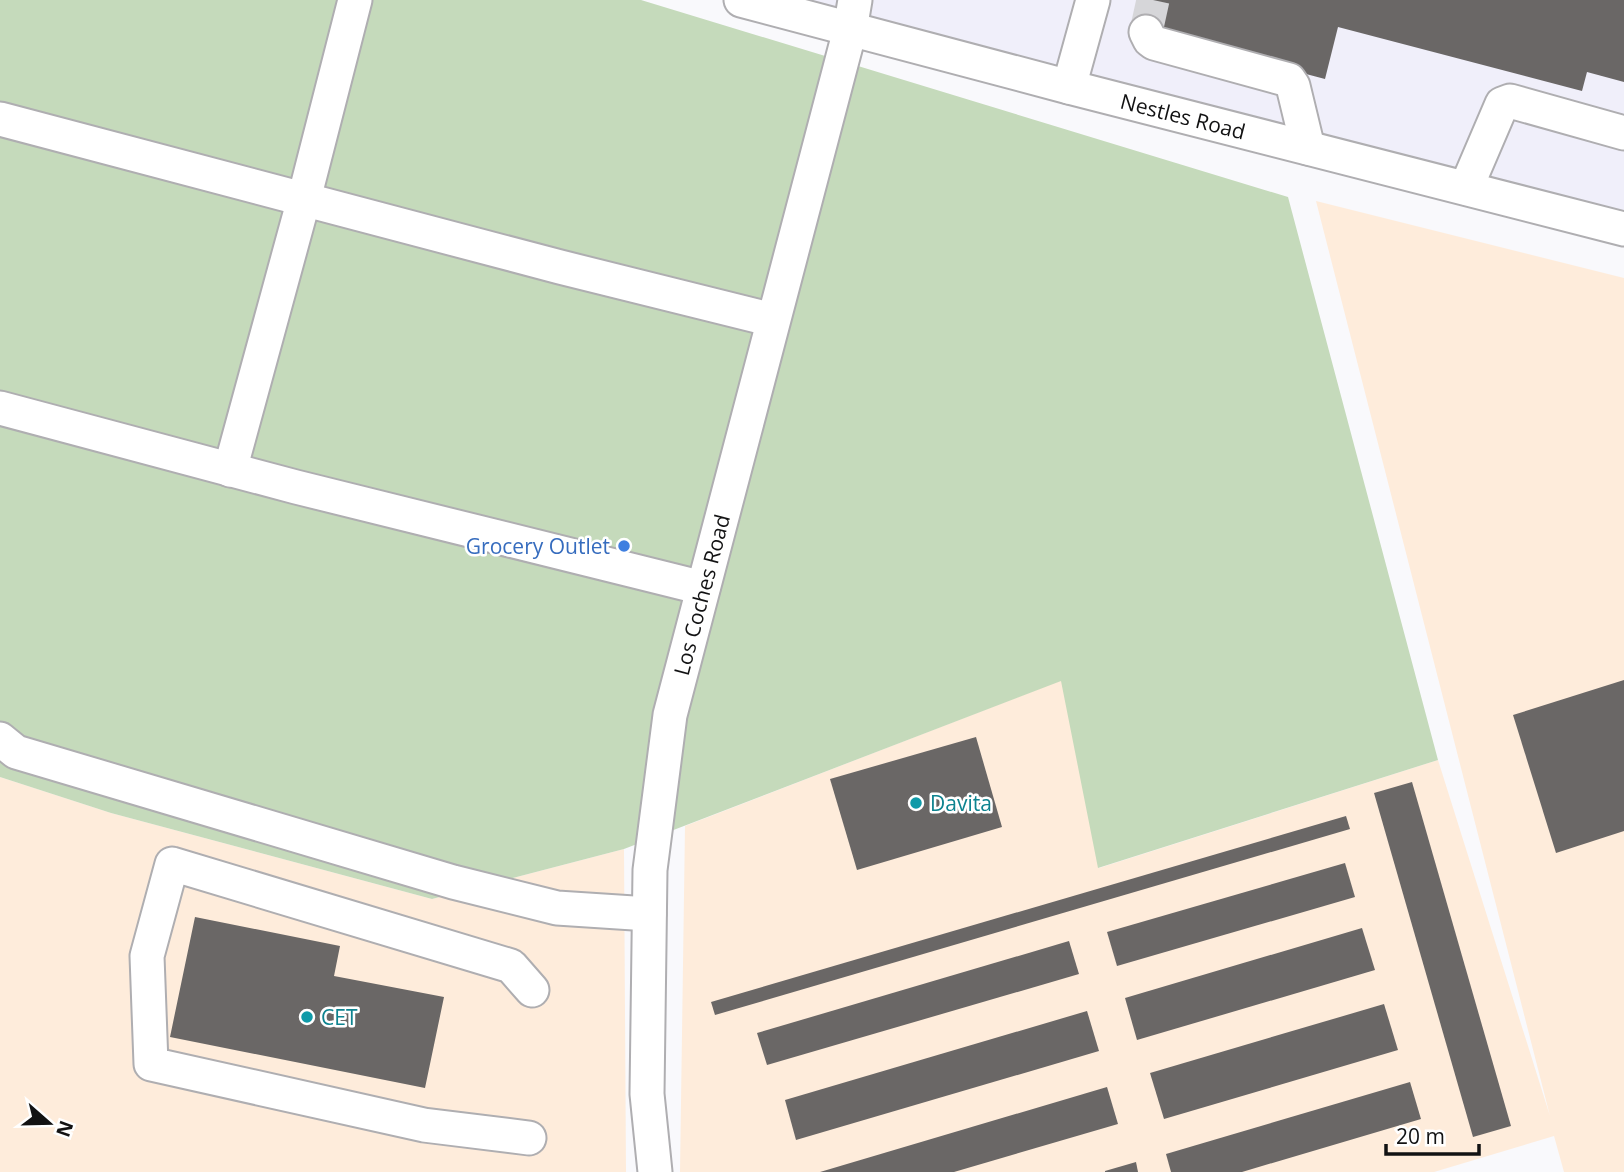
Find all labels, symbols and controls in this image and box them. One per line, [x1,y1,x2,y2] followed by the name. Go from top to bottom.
[1118,87,1248,146] street label: Nestles Road
[667,511,736,678] street label: Los Coches Road
[466,532,610,560] place label: Grocery Outlet
[616,538,632,554] marker: Grocery Outlet
[930,789,992,817] place label: Davita
[908,795,924,811] marker: Davita
[321,1003,358,1031] place label: CET
[299,1009,315,1025] marker: CET
[14,1088,84,1158] north arrow
[1386,1112,1479,1156] scale bar
[50,1117,80,1141] text: N
[1396,1122,1445,1150] text: 20 m

